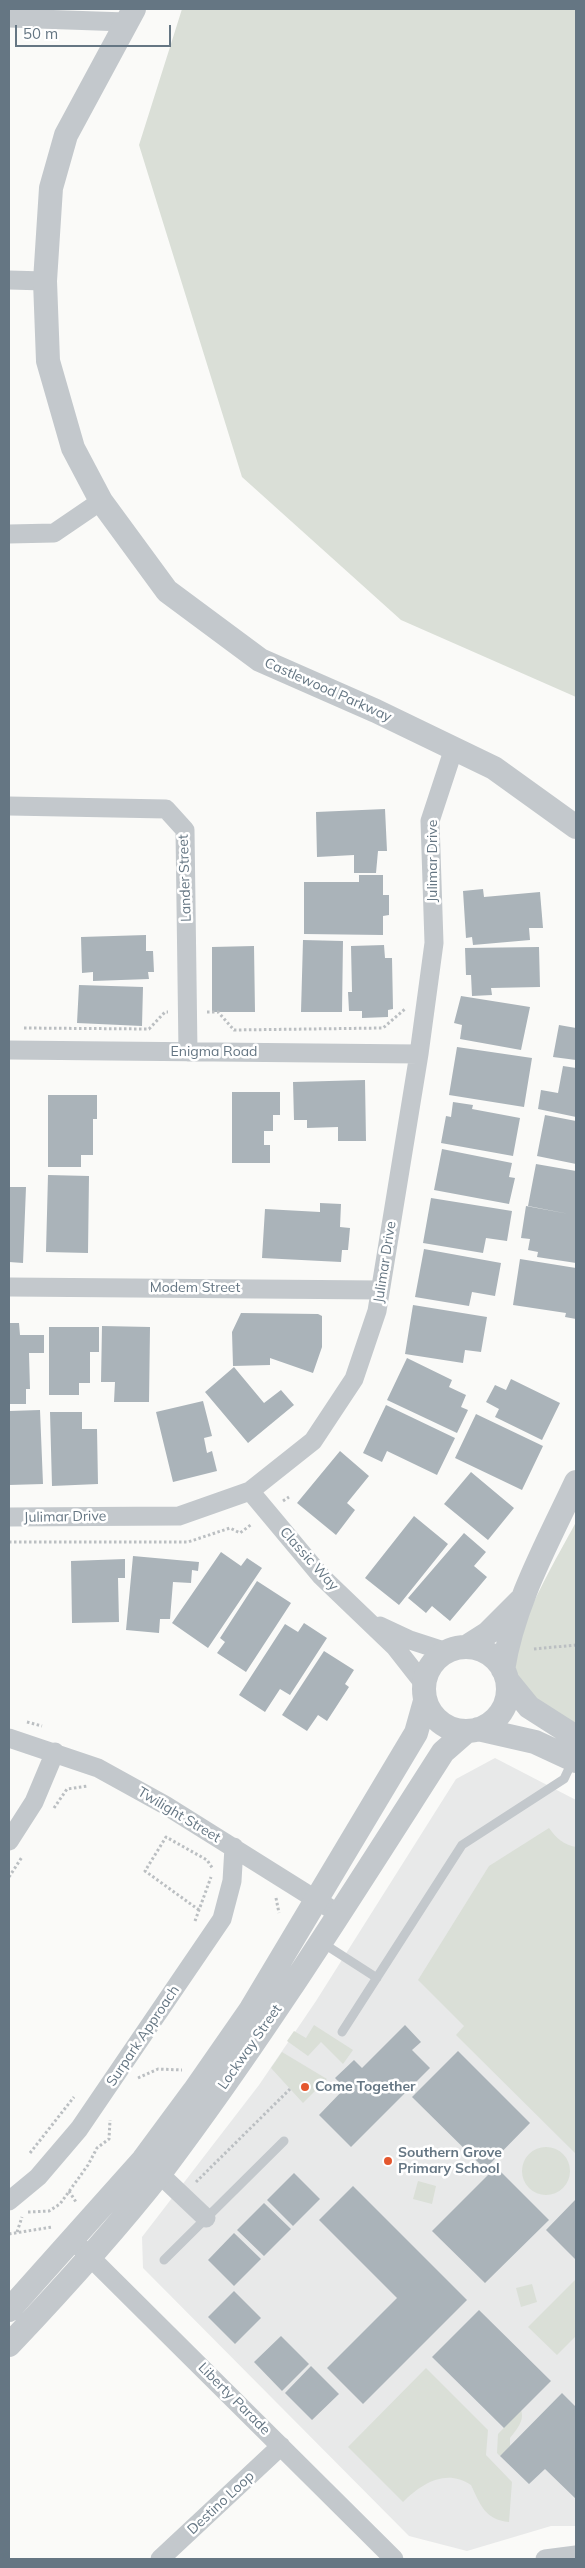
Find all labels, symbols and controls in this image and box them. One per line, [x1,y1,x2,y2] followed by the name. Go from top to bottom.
[18,15,174,47] scale bar
[23,24,58,43] text: 50 m
[262,654,394,726] street label: Castlewood Parkway
[425,820,441,902] street label: Julimar Drive
[175,834,195,922] street label: Lander Street
[171,1044,257,1060] street label: Enigma Road
[370,1220,400,1304] street label: Julimar Drive
[150,1280,240,1296] street label: Modem Street
[24,1508,106,1526] street label: Julimar Drive
[276,1524,342,1594] street label: Classic Way
[135,1784,223,1846] street label: Twilight Street
[103,1982,183,2090] street label: Surpark Approach
[215,2001,285,2093] street label: Lockway Street
[315,2079,416,2095] place label: Come Together
[299,2081,311,2093] marker: Come Together
[398,2145,502,2178] place label: Southern Grove Primary School
[382,2155,394,2167] marker: Southern Grove Primary School
[194,2359,274,2439] street label: Liberty Parade
[184,2468,258,2538] street label: Destino Loop

